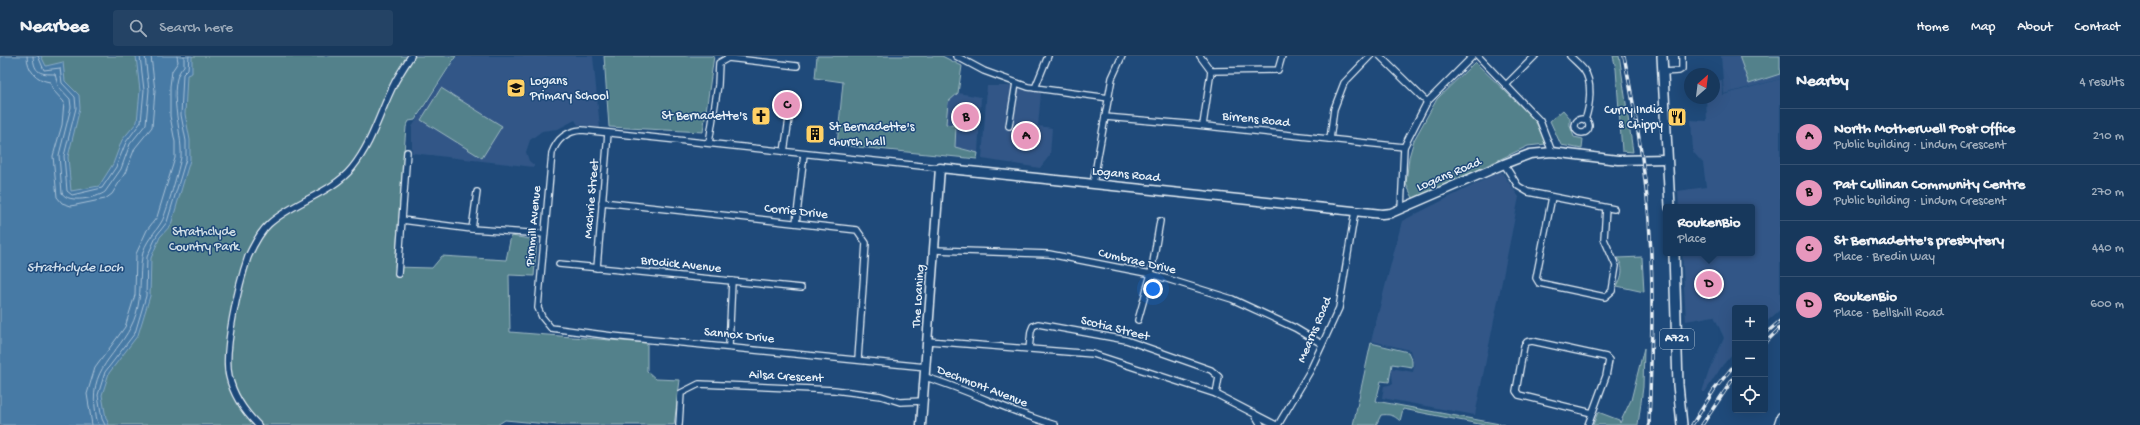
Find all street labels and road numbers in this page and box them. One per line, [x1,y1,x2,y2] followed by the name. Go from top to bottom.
[1221,109,1292,131] street label: Birrens Road
[1415,154,1485,195] street label: Logans Road
[581,157,603,239] street label: Machrie Street
[1091,164,1162,186] street label: Logans Road
[523,185,545,268] street label: Pirnmill Avenue
[763,201,829,223] street label: Corrie Drive
[1097,246,1178,278] street label: Cumbrae Drive
[639,253,722,277] street label: Brodick Avenue
[909,264,929,329] street label: The Loaning
[1294,294,1336,365] street label: Mearns Road
[1079,313,1153,345] street label: Scotia Street
[703,325,775,347] street label: Sannox Drive
[1660,329,1694,349] road number: A721
[933,362,1030,411] street label: Dechmont Avenue
[749,368,825,387] street label: Ailsa Crescent

